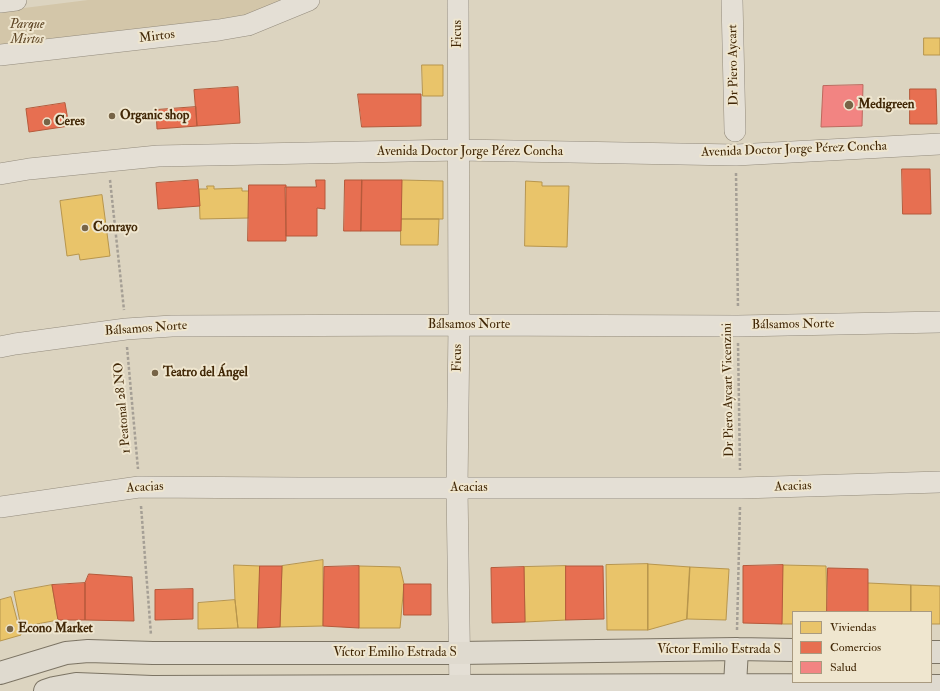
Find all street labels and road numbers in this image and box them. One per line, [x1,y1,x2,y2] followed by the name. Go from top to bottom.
[450,20,466,48] street label: Ficus
[725,24,743,106] street label: Dr Piero Aycart
[138,27,176,47] street label: Mirtos
[701,139,887,161] street label: Avenida Doctor Jorge Pérez Concha
[377,144,563,160] street label: Avenida Doctor Jorge Pérez Concha
[752,316,834,334] street label: Bálsamos Norte
[428,317,510,333] street label: Bálsamos Norte
[104,318,188,340] street label: Bálsamos Norte
[720,323,738,457] street label: Dr Piero Aycart Vicenzini
[450,344,466,372] street label: Ficus
[111,362,135,454] street label: 1 Peatonal 28 NO
[126,479,164,497] street label: Acacias
[774,479,812,495] street label: Acacias
[450,480,488,496] street label: Acacias
[657,642,781,658] street label: Víctor Emilio Estrada S
[333,645,457,661] street label: Víctor Emilio Estrada S

